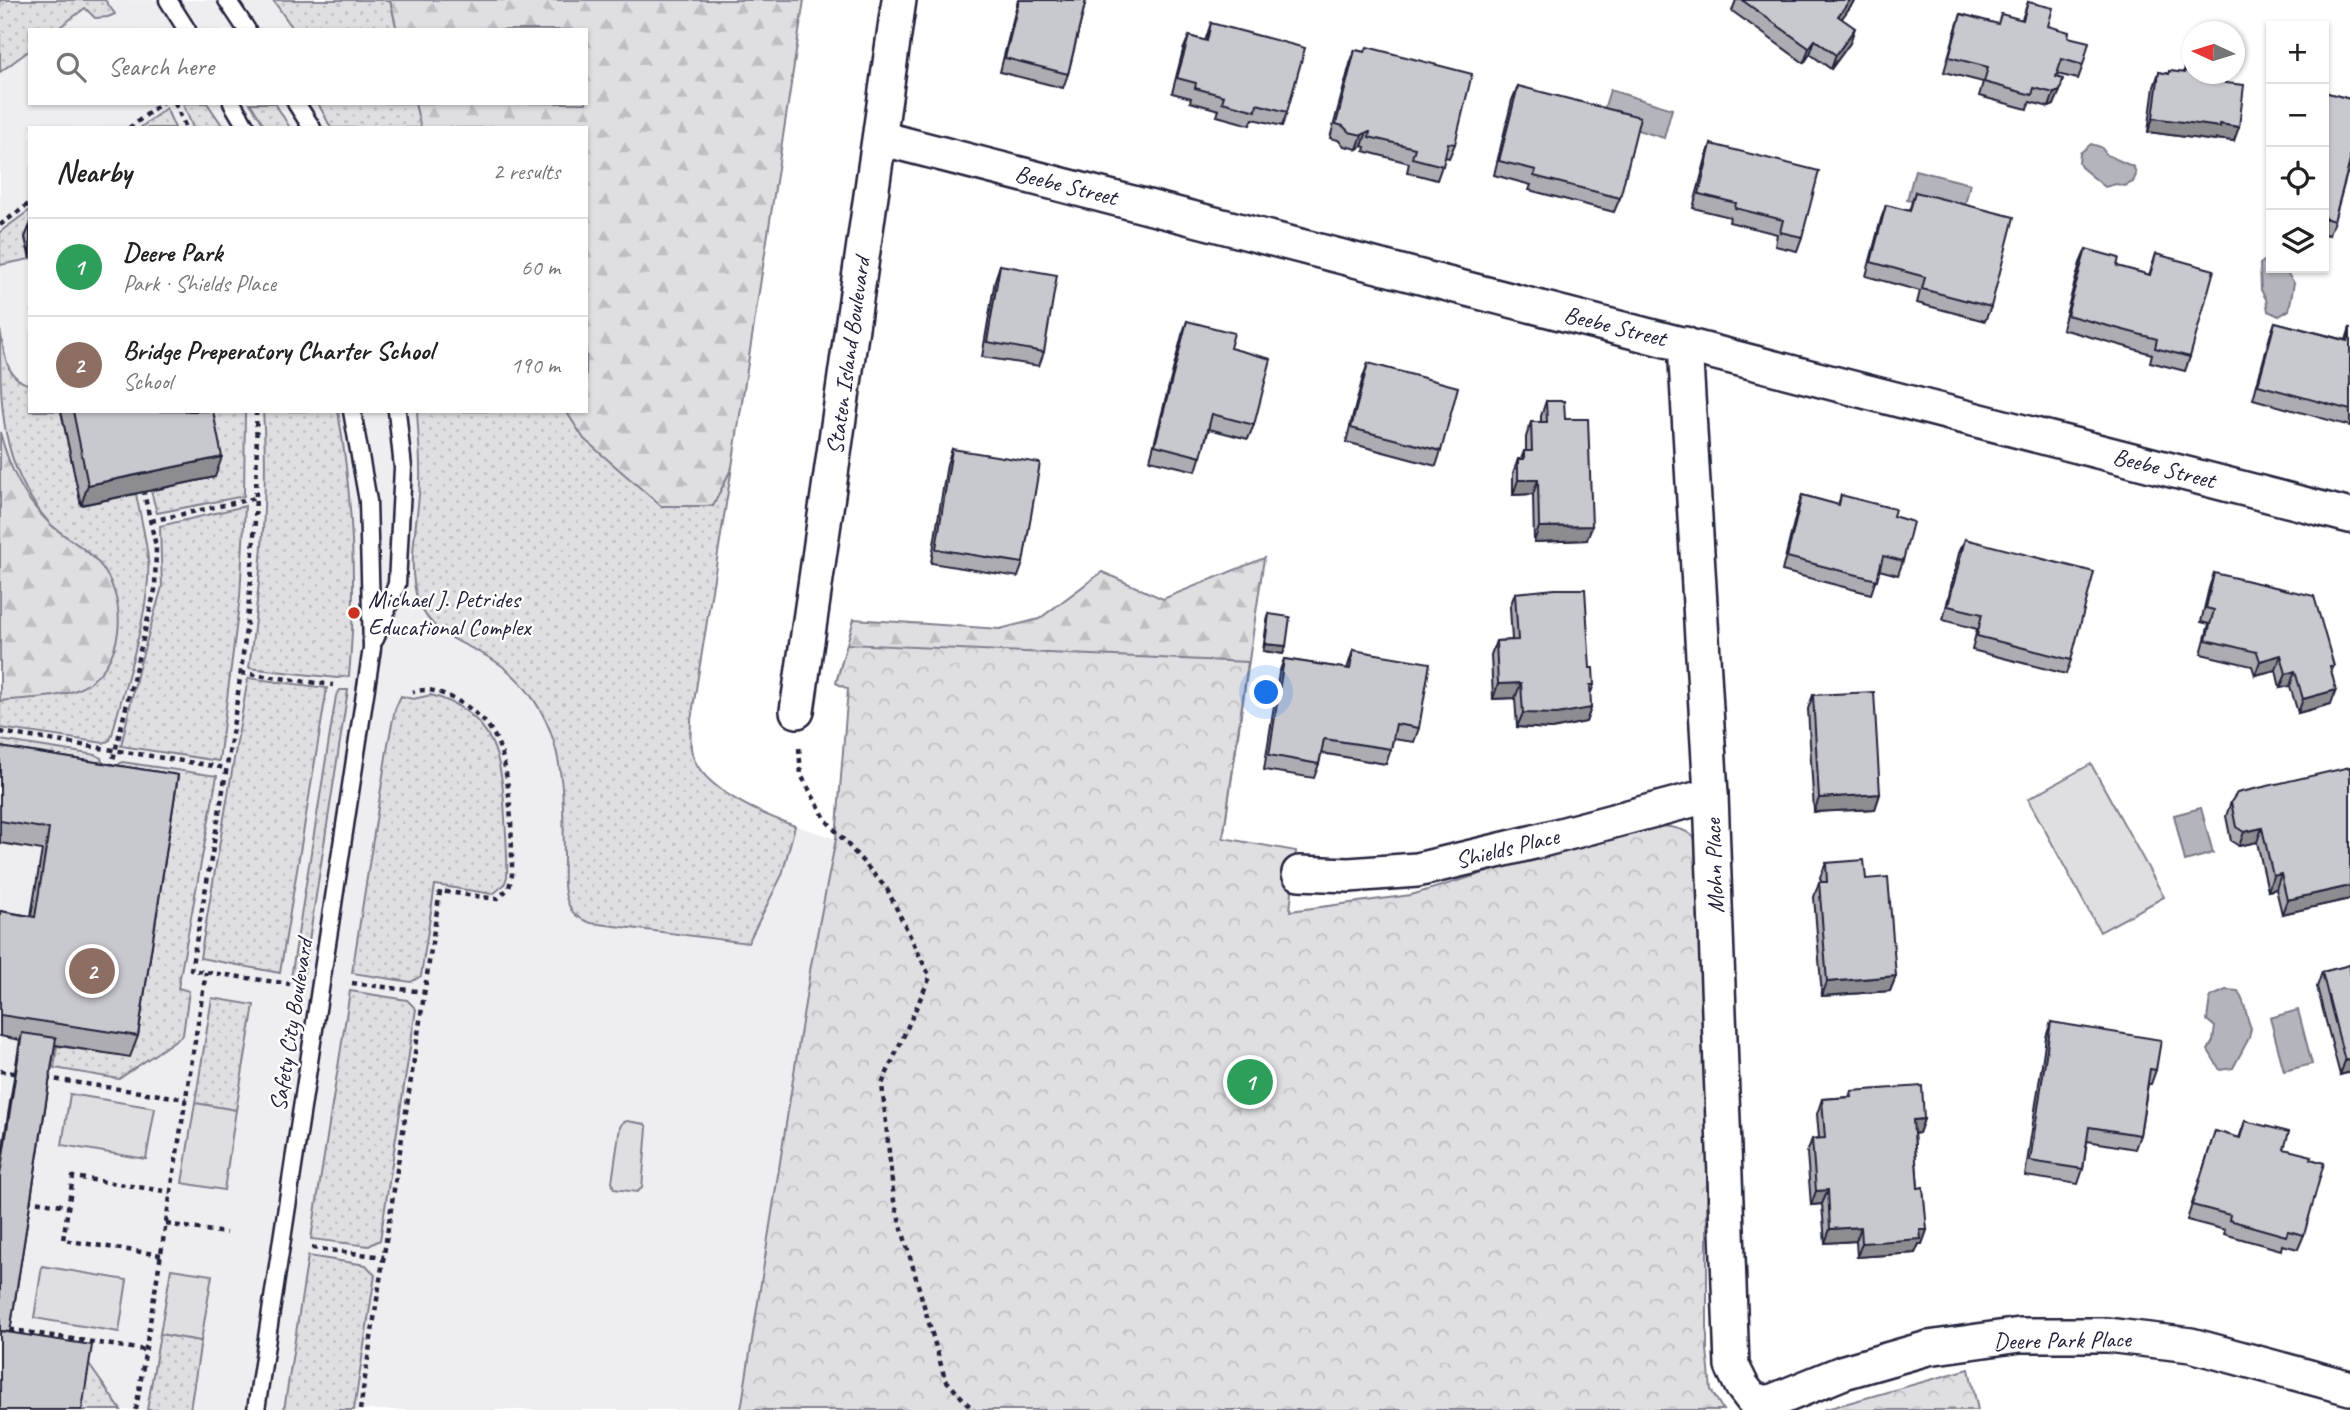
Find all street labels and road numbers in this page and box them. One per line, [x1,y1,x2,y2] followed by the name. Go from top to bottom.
[1012,158,1122,213] street label: Beebe Street
[819,252,877,456] street label: Staten Island Boulevard
[1561,299,1671,354] street label: Beebe Street
[2110,441,2220,496] street label: Beebe Street
[1697,816,1731,914] street label: Mohn Place
[1452,820,1564,875] street label: Shields Place
[263,933,320,1113] street label: Safety City Boulevard
[1993,1324,2133,1356] street label: Deere Park Place

